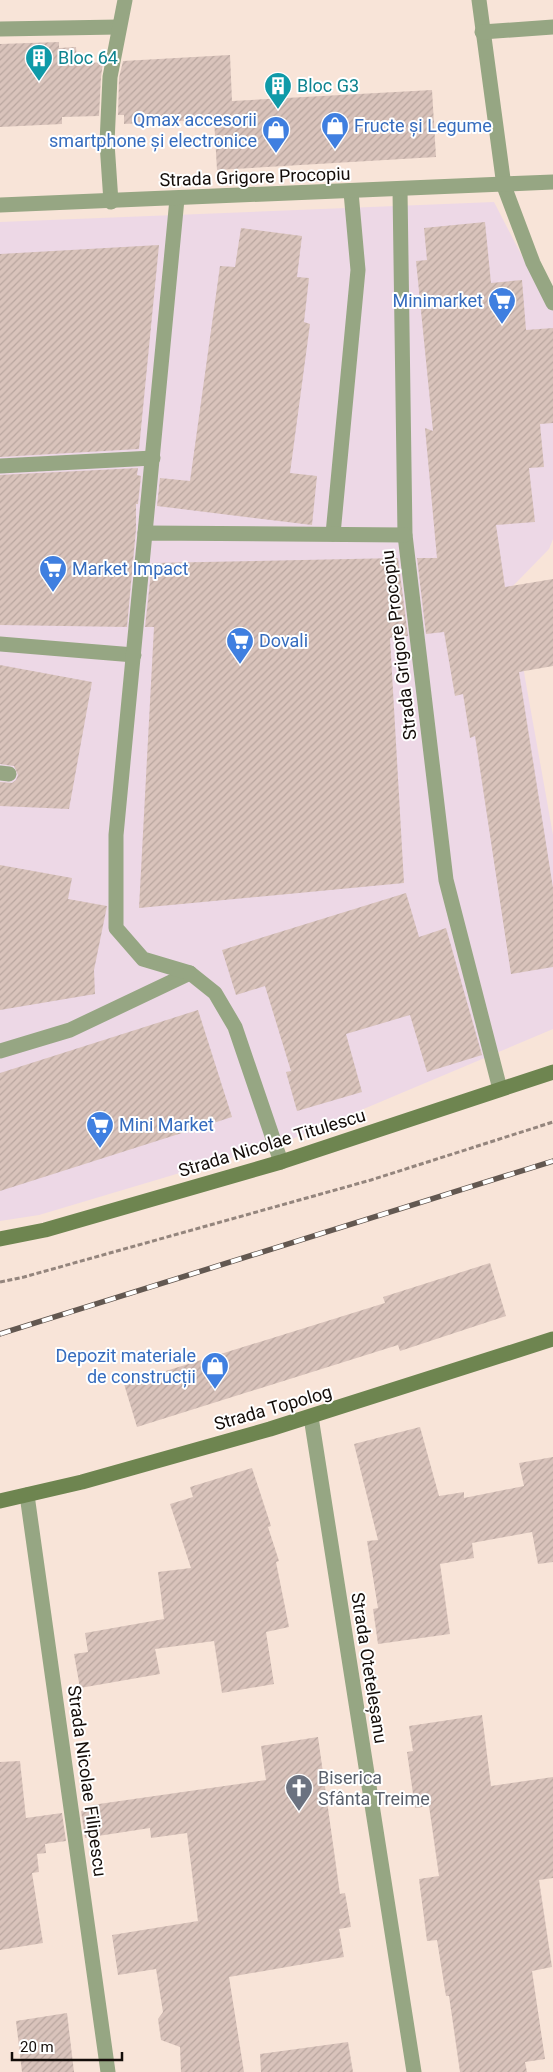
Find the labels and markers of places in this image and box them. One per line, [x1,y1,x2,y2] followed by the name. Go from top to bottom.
[24,43,54,82] building icon: Bloc 64
[58,47,118,68] place label: Bloc 64
[263,71,293,110] building icon: Bloc G3
[297,75,359,96] place label: Bloc G3
[49,109,257,152] place label: Qmax accesorii smartphone și electronice
[320,111,350,150] shop icon: Fructe și Legume
[261,115,291,154] shop icon: Qmax accesorii smartphone și electronice
[354,115,492,137] place label: Fructe și Legume
[487,286,517,325] supermarket icon: Minimarket
[393,290,483,311] place label: Minimarket
[38,554,68,593] supermarket icon: Market Impact
[72,558,188,579] place label: Market Impact
[225,626,255,665] supermarket icon: Dovali
[259,630,308,651] place label: Dovali
[85,1110,115,1149] supermarket icon: Mini Market
[119,1114,214,1135] place label: Mini Market
[56,1345,196,1388] place label: Depozit materiale de construcții
[200,1351,230,1390] shop icon: Depozit materiale de construcții
[318,1767,430,1809] place label: Biserica Sfânta Treime
[284,1773,314,1812] church icon: Biserica Sfânta Treime

